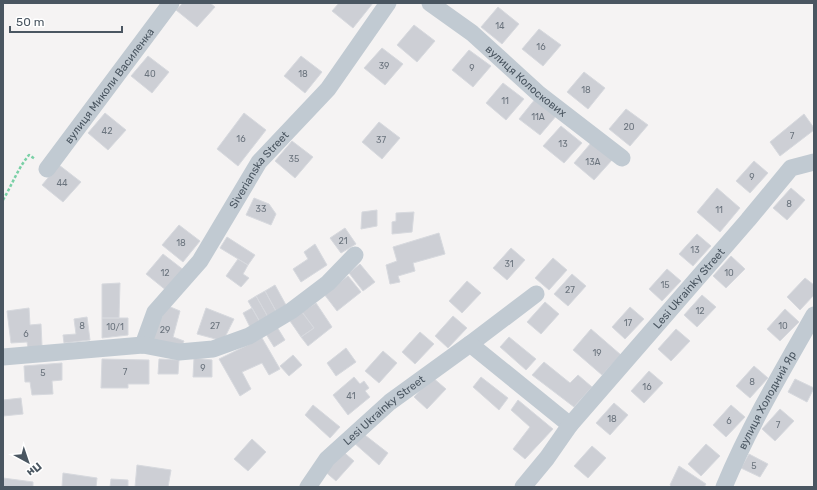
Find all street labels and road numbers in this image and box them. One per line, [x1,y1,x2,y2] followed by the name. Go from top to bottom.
[62,26,157,146] street label: вулиця Миколи Василенка
[483,43,569,120] street label: вулиця Колоскових
[227,128,292,211] street label: Siverianska Street
[651,245,728,331] street label: Lesi Ukrainky Street
[736,349,799,452] street label: вулиця Холодний Яр
[341,372,428,448] street label: Lesi Ukrainky Street

